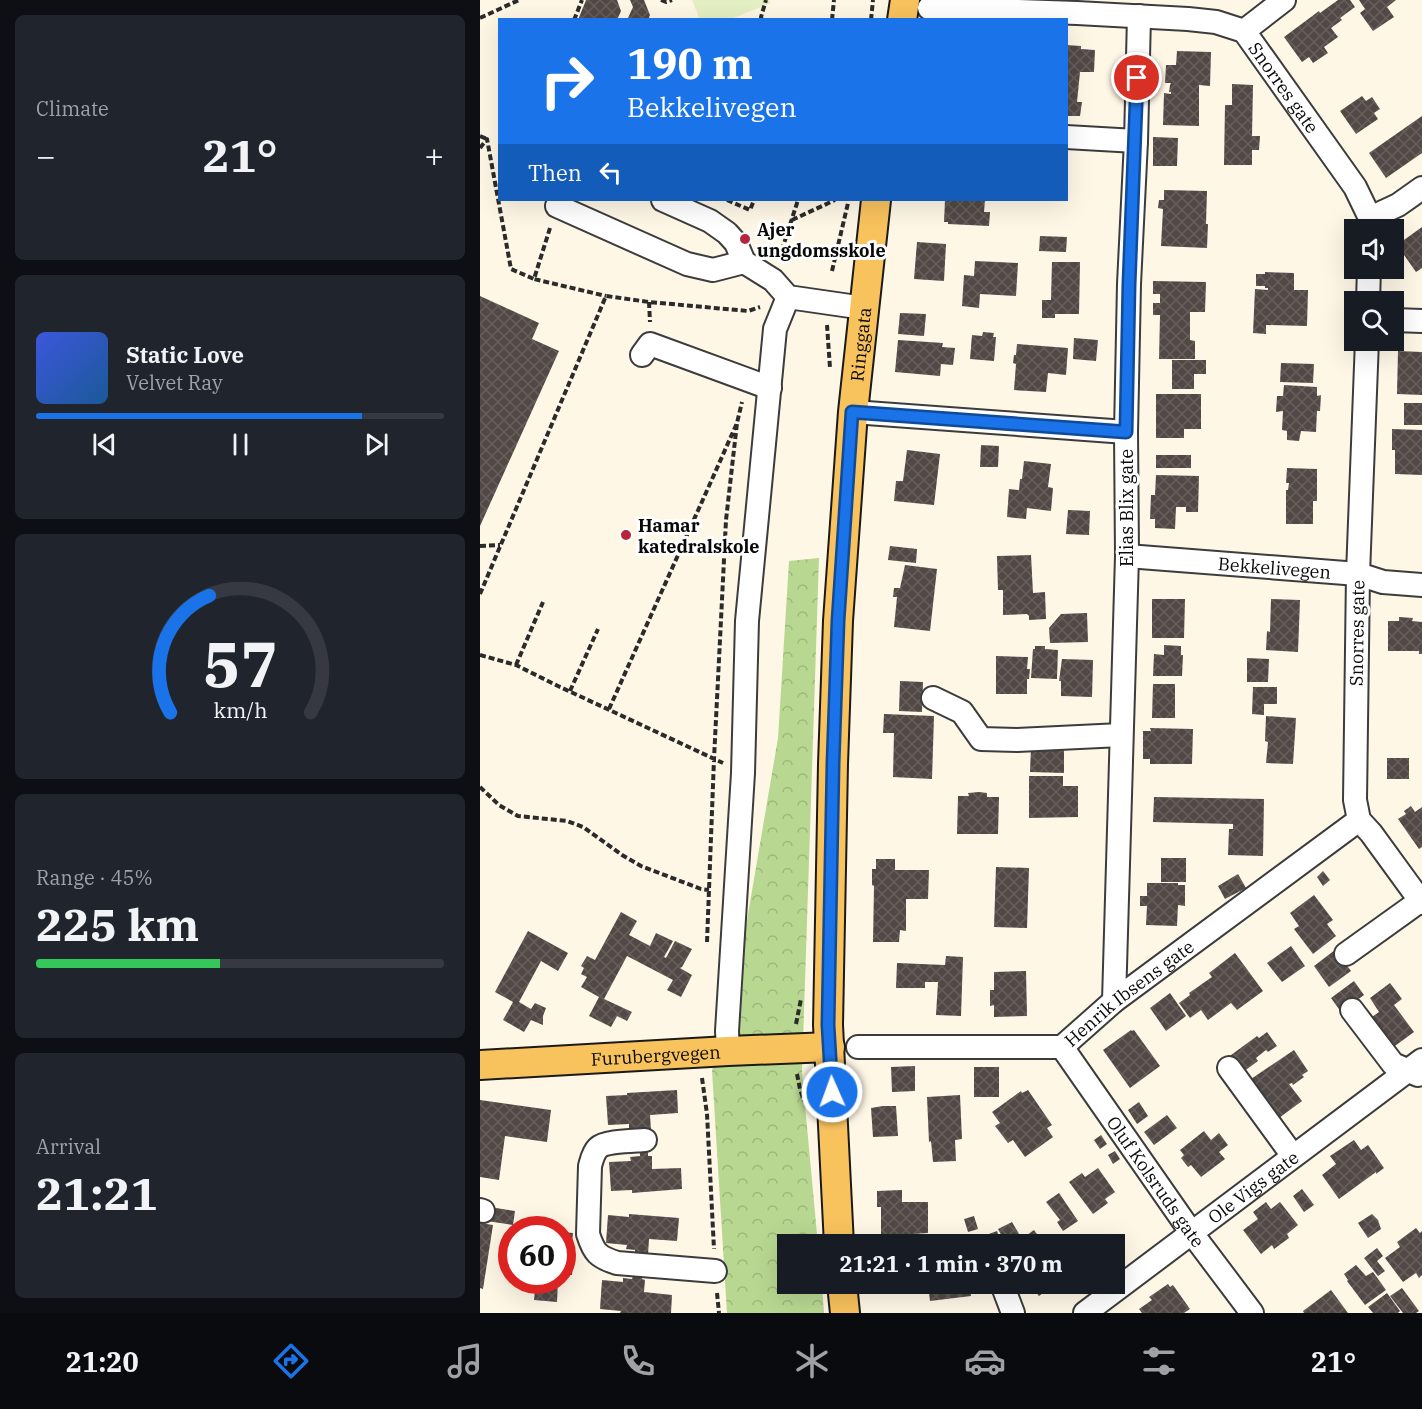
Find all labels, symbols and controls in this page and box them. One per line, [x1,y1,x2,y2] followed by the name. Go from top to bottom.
[627,36,753,91] text: 190 m
[1244,37,1324,137] street label: Snorres gate
[528,42,606,120] icon: right
[1111,52,1162,103] pin
[1120,61,1153,94] icon: arrive
[627,89,797,124] text: Bekkelivegen
[36,95,109,122] text: Climate
[202,126,278,184] text: 21°
[36,134,56,177] text: −
[424,134,444,177] text: +
[594,156,627,189] icon: left
[528,158,582,187] text: Then
[757,218,886,262] place label: Ajer ungdomsskole
[1344,219,1404,351] map controls
[1344,219,1404,279] button: sound
[738,232,752,246] marker: Ajer ungdomsskole
[1344,291,1404,351] button: search
[845,306,876,383] street label: Ringgata
[126,340,244,369] text: Static Love
[126,369,223,396] text: Velvet Ray
[88,428,121,461] icon: previous
[224,428,257,461] icon: pause
[360,428,393,461] icon: next
[1115,449,1138,567] street label: Elias Blix gate
[638,514,759,558] place label: Hamar katedralskole
[619,528,633,542] marker: Hamar katedralskole
[1217,552,1332,583] street label: Bekkelivegen
[1345,580,1369,686] street label: Snorres gate
[203,624,277,705] text: 57
[213,697,267,725] text: km/h
[36,864,153,891] text: Range · 45%
[36,895,199,953] text: 225 km
[1059,935,1198,1051] street label: Henrik Ibsens gate
[590,1040,721,1070] street label: Furubergvegen
[800,1060,864,1124] position arrow
[1102,1111,1210,1252] street label: Oluf Kolsruds gate
[36,1133,101,1160] text: Arrival
[1203,1145,1303,1228] street label: Ole Vigs gate
[36,1164,158,1222] text: 21:21
[498,1216,576,1294] speed limit sign: 60
[839,1249,1063,1278] text: 21:21 · 1 min · 370 m
[270,1340,312,1382] icon: directions
[444,1340,486,1382] icon: music
[617,1340,659,1382] icon: phone
[791,1340,833,1382] icon: climate
[964,1340,1006,1382] icon: car
[1138,1340,1180,1382] icon: filters
[66,1344,139,1379] text: 21:20
[1311,1344,1356,1379] text: 21°

